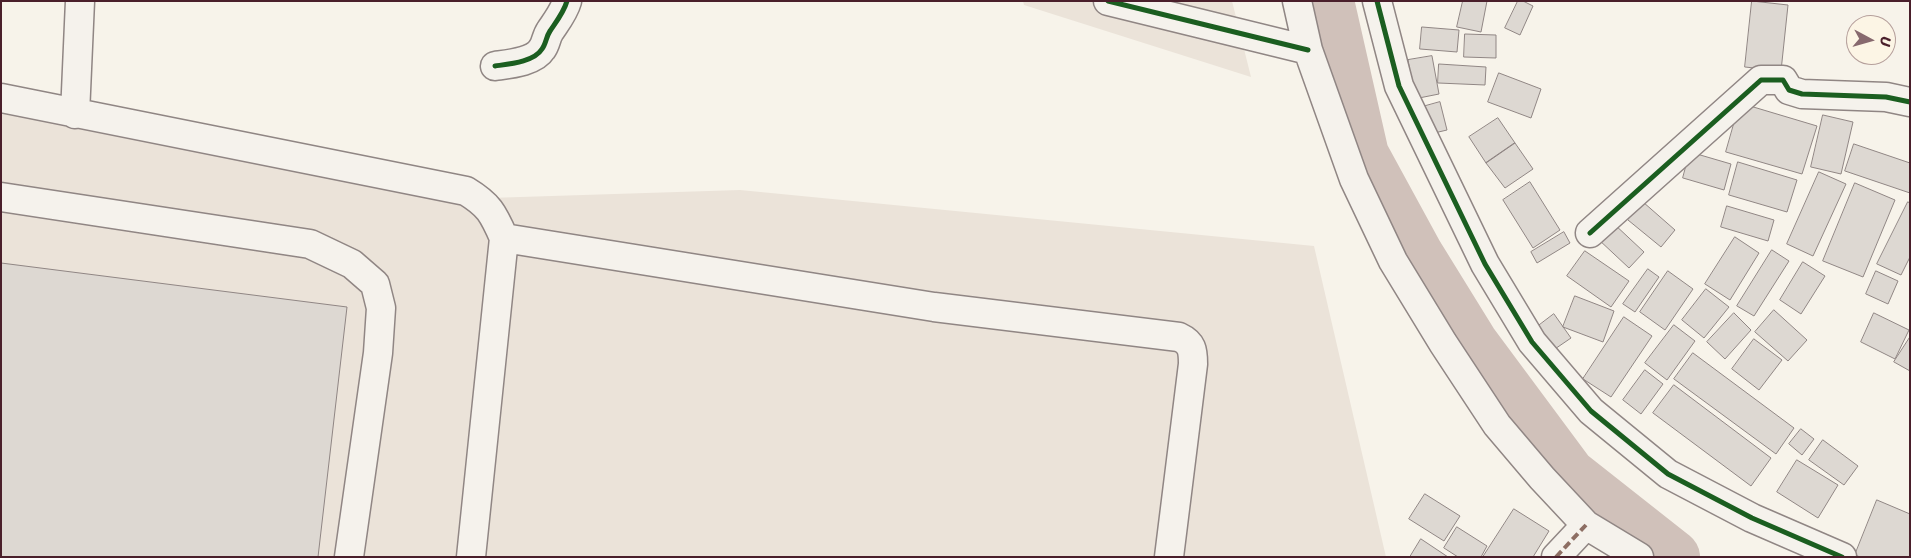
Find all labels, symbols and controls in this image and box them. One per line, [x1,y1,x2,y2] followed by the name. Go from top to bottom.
[1846,15,1896,65] north arrow
[1873,36,1898,47] text: U

